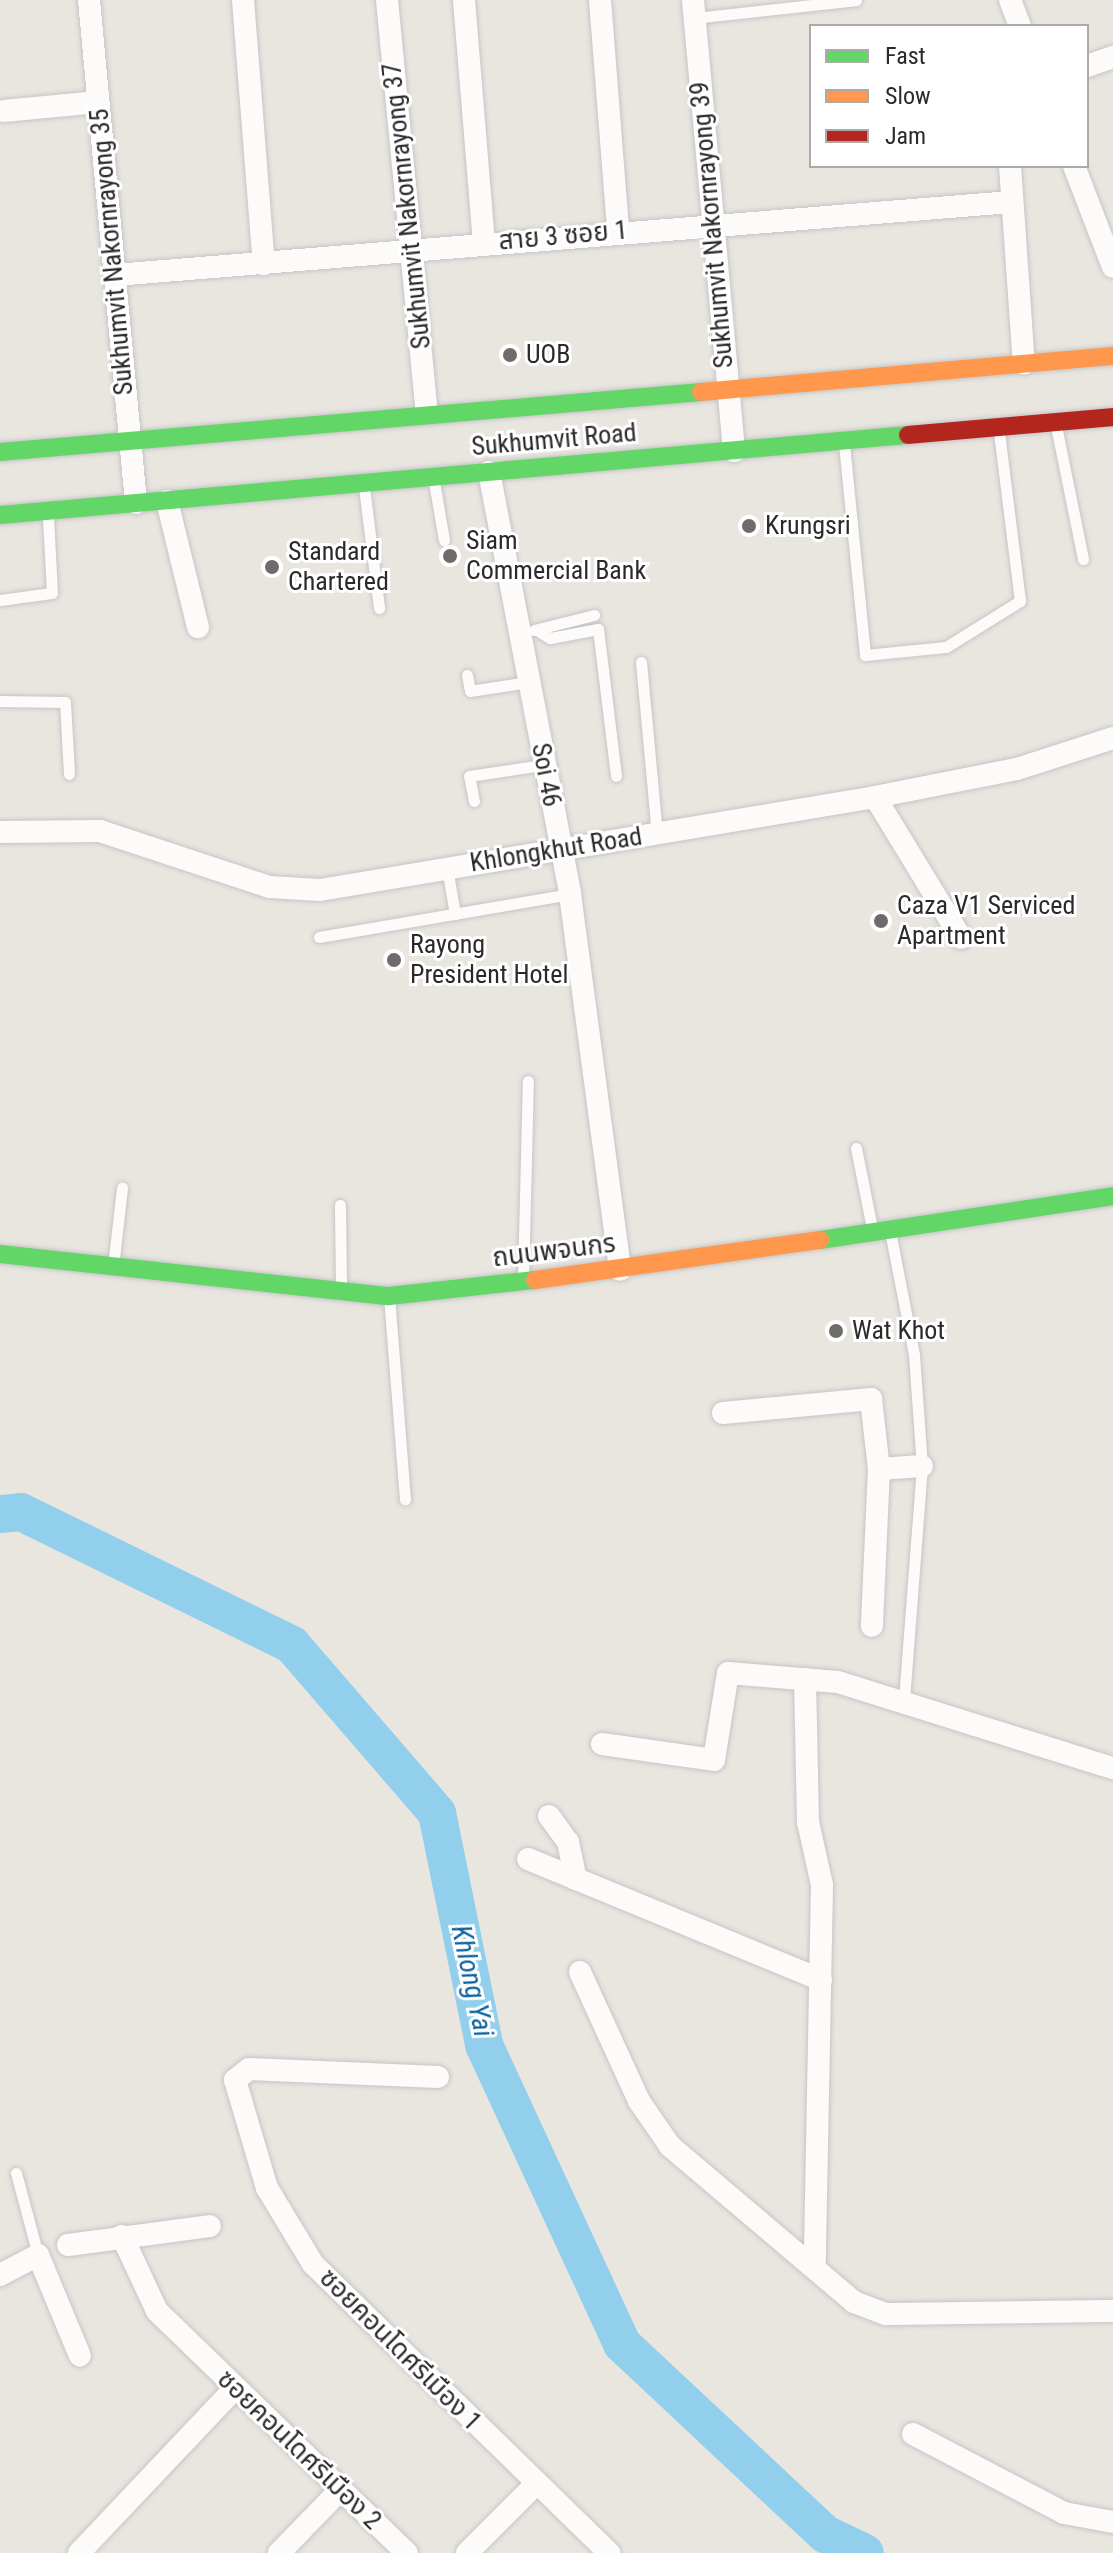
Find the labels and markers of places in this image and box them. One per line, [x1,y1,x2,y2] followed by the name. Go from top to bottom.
[526,339,570,371] place label: UOB
[501,346,519,364] marker: UOB
[765,510,851,542] place label: Krungsri
[740,517,758,535] marker: Krungsri
[466,525,646,586] place label: Siam Commercial Bank
[288,536,389,598] place label: Standard Chartered
[441,547,459,565] marker: Siam Commercial Bank
[263,558,281,576] marker: Standard Chartered
[897,890,1075,952] place label: Caza V1 Serviced Apartment
[872,912,890,930] marker: Caza V1 Serviced Apartment
[410,929,568,990] place label: Rayong President Hotel
[385,951,403,969] marker: Rayong President Hotel
[852,1315,945,1347] place label: Wat Khot
[827,1322,845,1340] marker: Wat Khot

